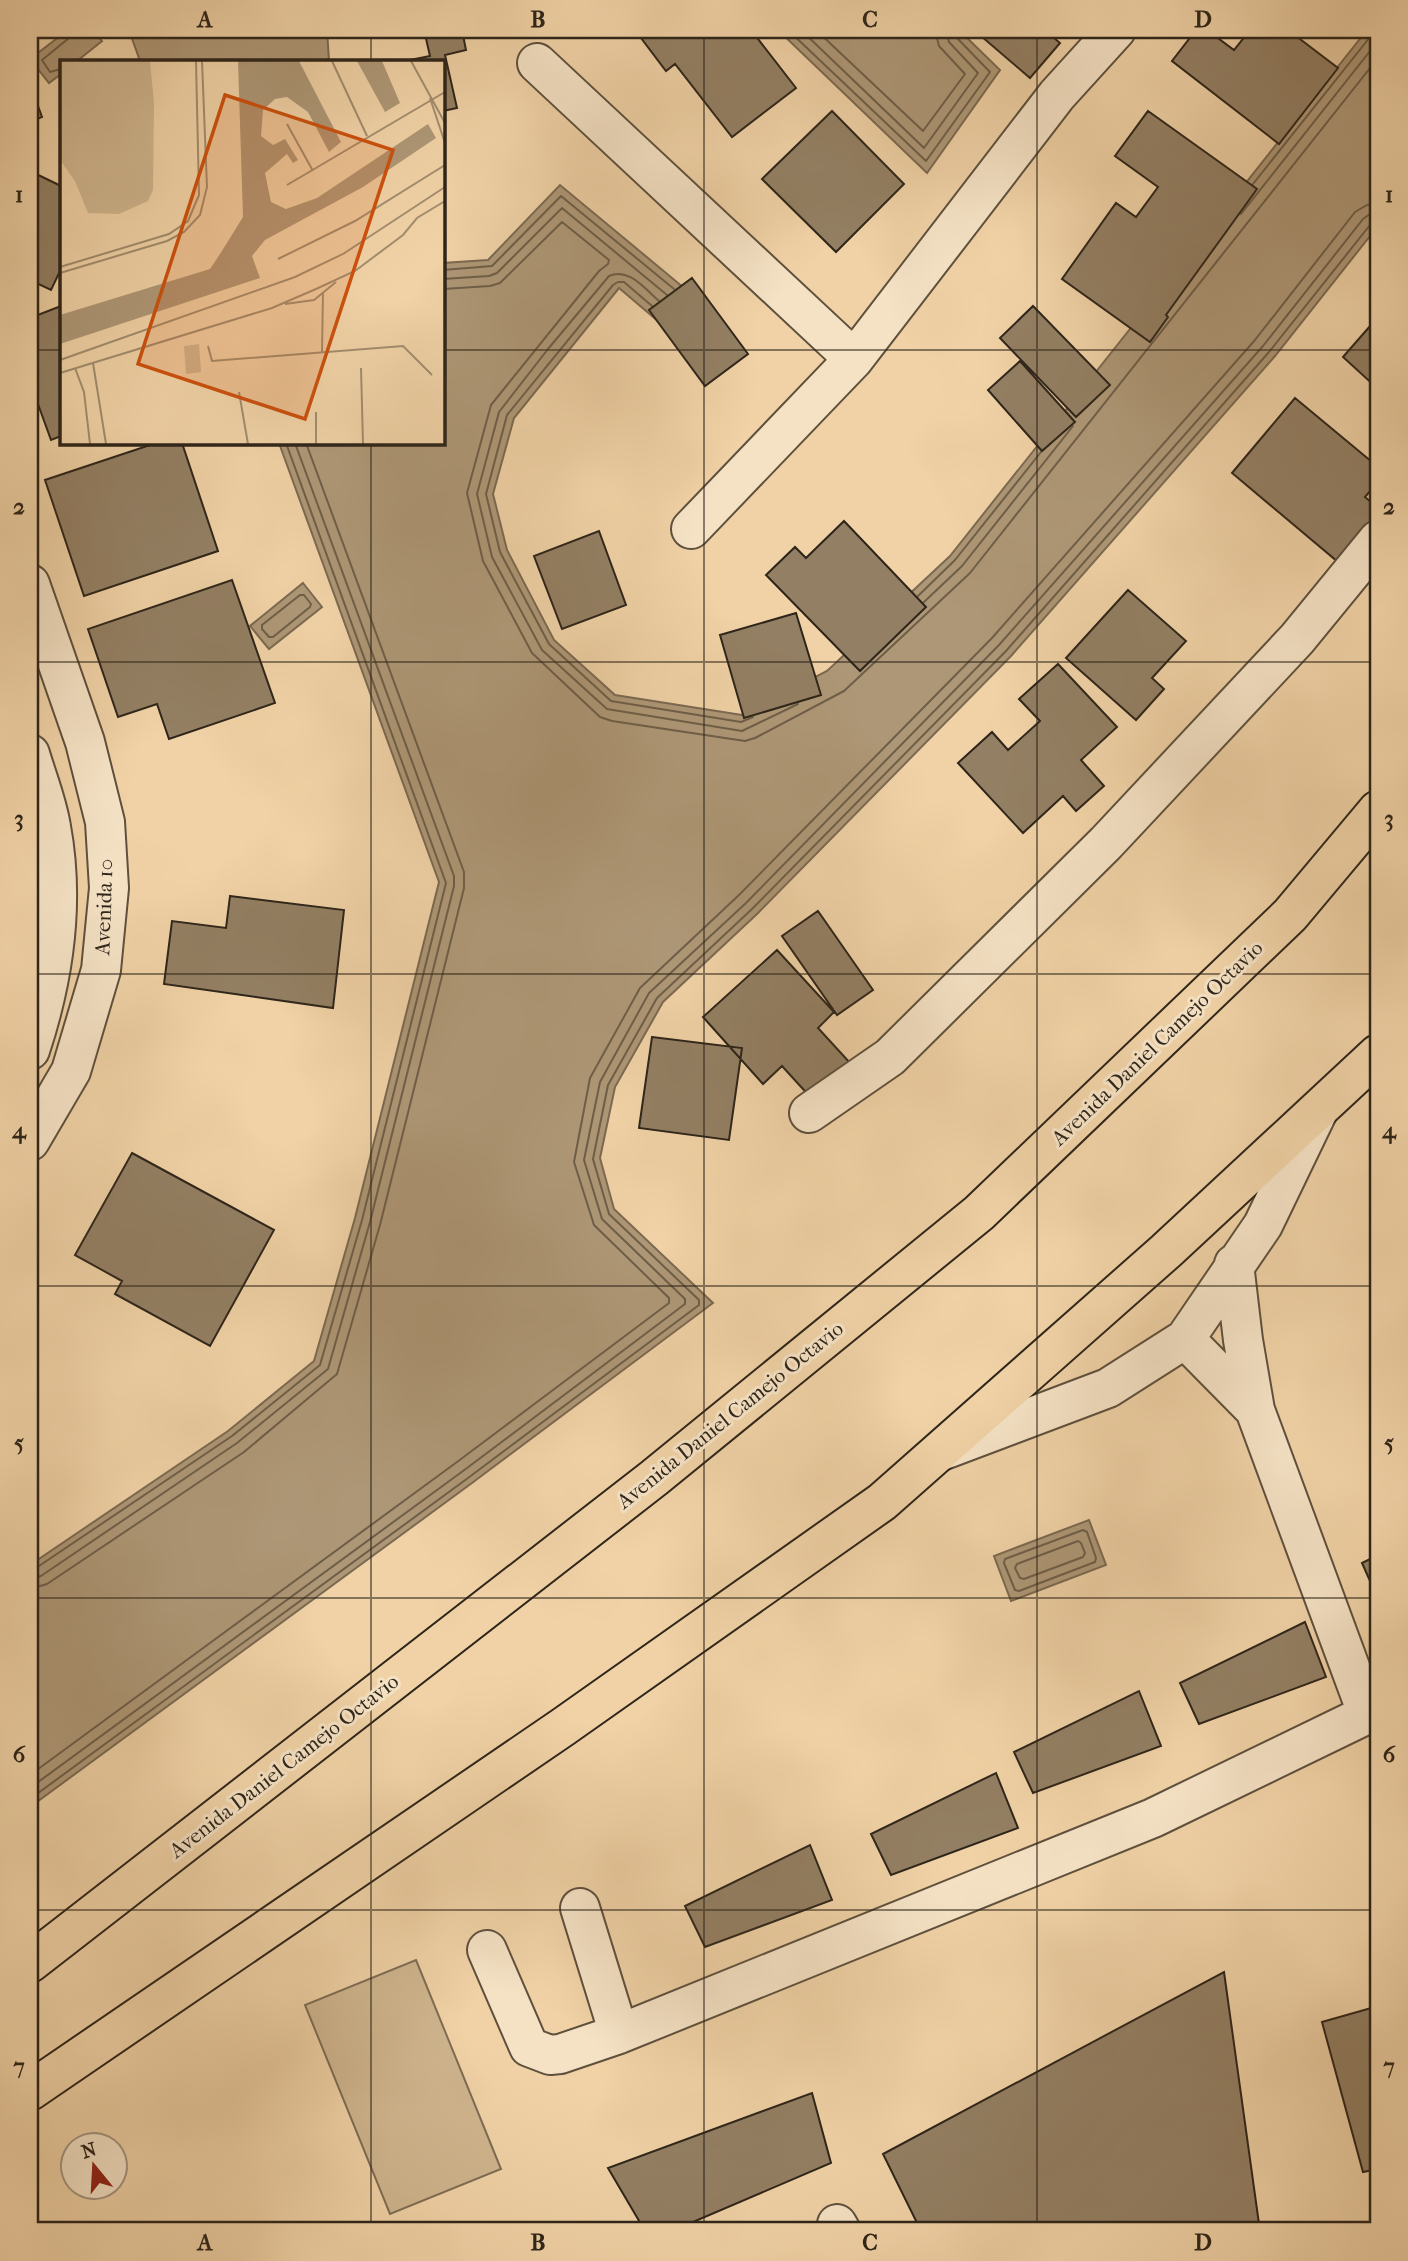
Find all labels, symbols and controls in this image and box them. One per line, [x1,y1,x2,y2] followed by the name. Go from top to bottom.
[196,6,214,33] text: A
[531,6,546,33] text: B
[862,6,878,33] text: C
[1194,6,1212,33] text: D
[60,60,444,444] inset map
[15,181,23,208] text: 1
[1385,181,1393,208] text: 1
[13,493,25,520] text: 2
[1383,493,1395,520] text: 2
[14,805,24,832] text: 3
[1384,805,1394,832] text: 3
[90,858,118,957] street label: Avenida 10
[1046,936,1268,1151] street label: Avenida Daniel Camejo Octavio
[11,1117,27,1144] text: 4
[1381,1117,1397,1144] text: 4
[611,1316,848,1514] street label: Avenida Daniel Camejo Octavio
[14,1429,24,1456] text: 5
[1384,1429,1394,1456] text: 5
[164,1669,403,1864] street label: Avenida Daniel Camejo Octavio
[13,1741,26,1768] text: 6
[1383,1741,1396,1768] text: 6
[12,2053,25,2080] text: 7
[1382,2053,1395,2080] text: 7
[60,2132,130,2202] north arrow
[79,2138,100,2163] text: N
[196,2229,214,2256] text: A
[531,2229,546,2256] text: B
[862,2229,878,2256] text: C
[1194,2229,1212,2256] text: D

